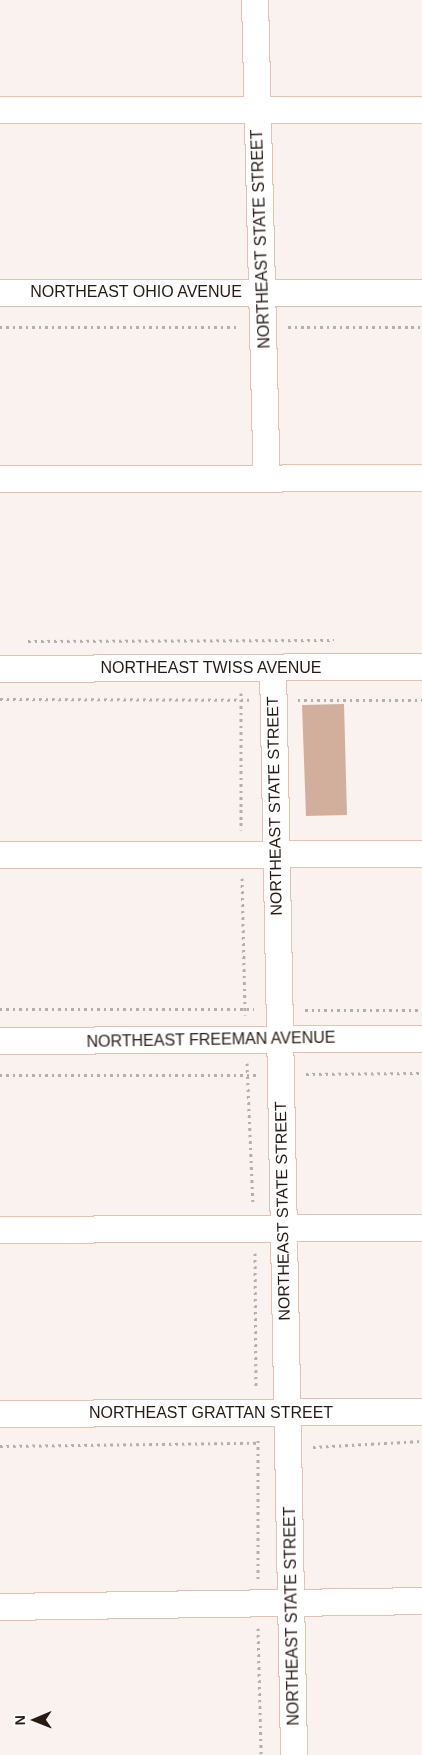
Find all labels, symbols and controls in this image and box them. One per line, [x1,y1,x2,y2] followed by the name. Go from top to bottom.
[248,129,274,349] street label: NORTHEAST STATE STREET
[30,282,242,302] street label: NORTHEAST OHIO AVENUE
[100,658,322,678] street label: NORTHEAST TWISS AVENUE
[263,696,287,916] street label: NORTHEAST STATE STREET
[86,1028,336,1052] street label: NORTHEAST FREEMAN AVENUE
[271,1101,295,1321] street label: NORTHEAST STATE STREET
[89,1403,333,1423] street label: NORTHEAST GRATTAN STREET
[280,1506,304,1726] street label: NORTHEAST STATE STREET
[10,1695,60,1745] north arrow
[12,1715,28,1725] text: N

